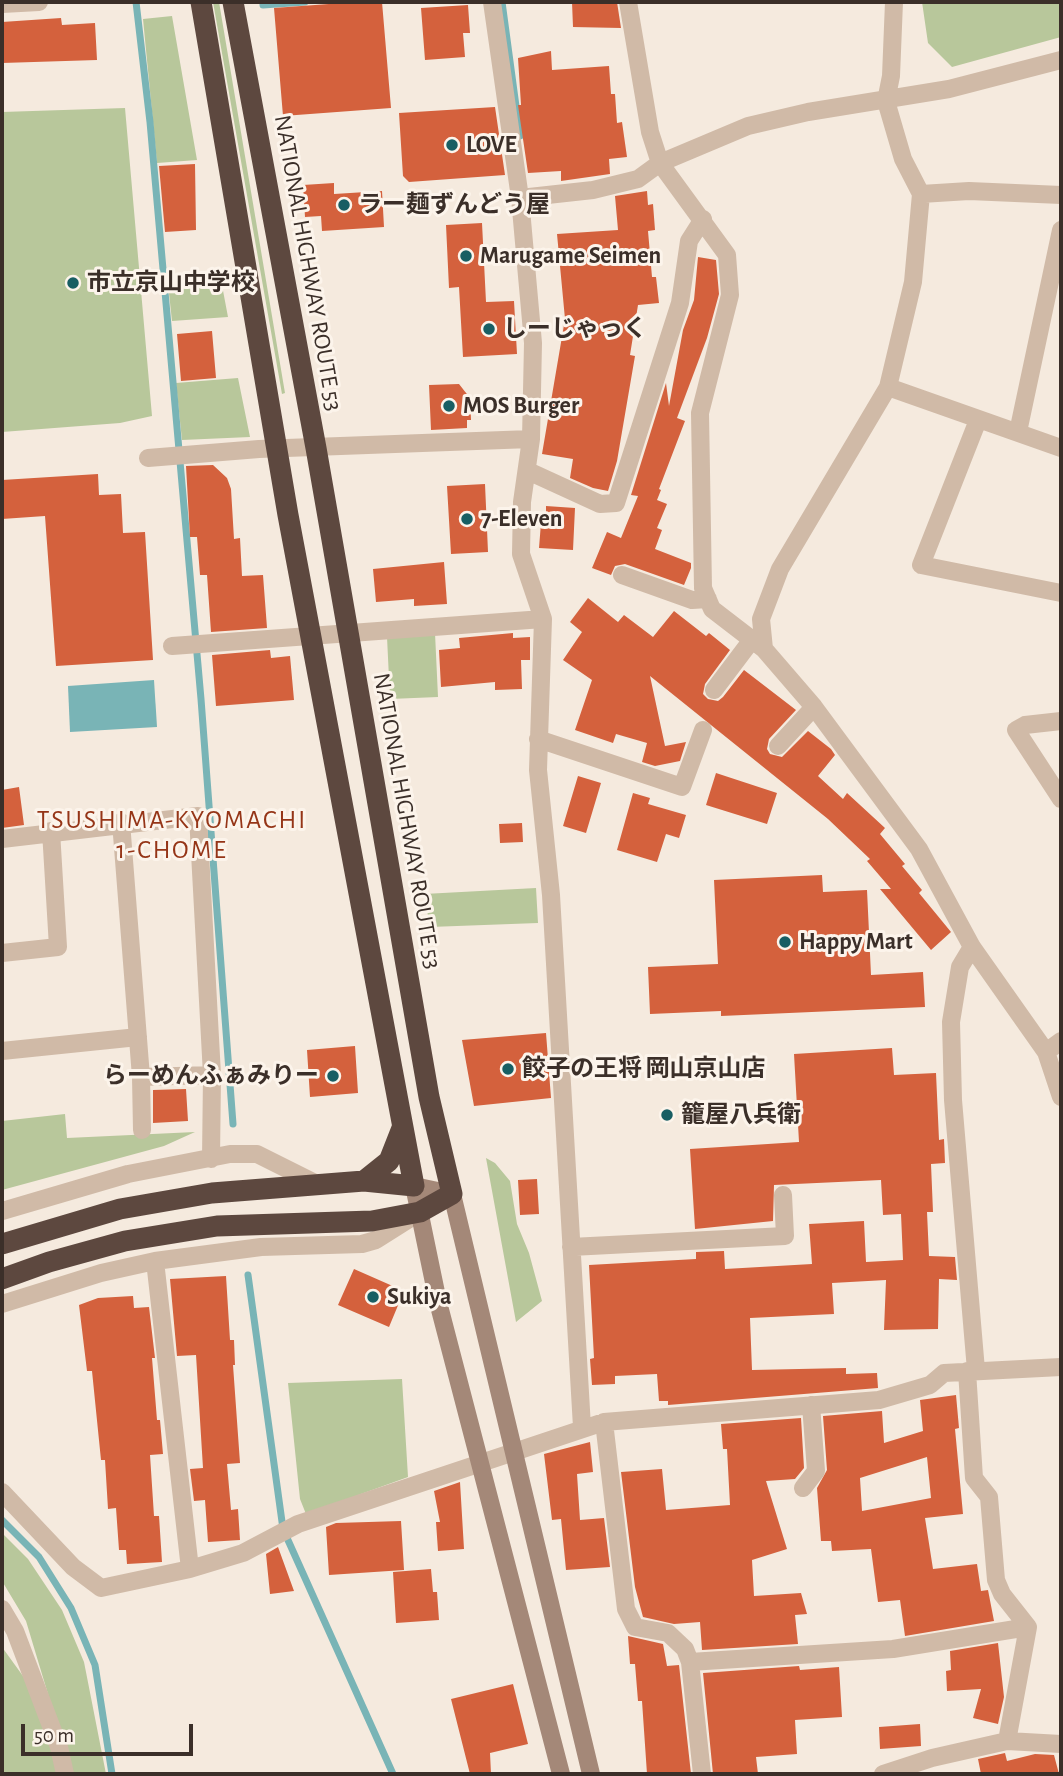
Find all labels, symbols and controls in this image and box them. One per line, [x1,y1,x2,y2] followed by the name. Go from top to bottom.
[268,113,348,413] street label: NATIONAL HIGHWAY ROUTE 53
[466,131,517,159] place label: LOVE
[444,137,460,153] marker: LOVE
[358,191,550,219] place label: ラー麺ずんどう屋
[336,197,352,213] marker: ラー麺ずんどう屋
[480,242,661,270] place label: Marugame Seimen
[458,248,474,264] marker: Marugame Seimen
[87,269,255,297] place label: 市立京山中学校
[65,275,81,291] marker: 市立京山中学校
[503,315,647,343] place label: しーじゃっく
[481,321,497,337] marker: しーじゃっく
[463,392,579,420] place label: MOS Burger
[441,398,457,414] marker: MOS Burger
[481,505,562,533] place label: 7-Eleven
[459,511,475,527] marker: 7-Eleven
[367,671,447,971] street label: NATIONAL HIGHWAY ROUTE 53
[39,804,305,866] district label: TSUSHIMA-KYOMACHI 1-CHOME
[799,928,913,956] place label: Happy Mart
[777,934,793,950] marker: Happy Mart
[522,1055,766,1083] place label: 餃子の王将 岡山京山店
[500,1061,516,1077] marker: 餃子の王将 岡山京山店
[103,1062,319,1090] place label: らーめんふぁみりー
[325,1068,341,1084] marker: らーめんふぁみりー
[681,1101,801,1129] place label: 籠屋八兵衛
[659,1107,675,1123] marker: 籠屋八兵衛
[387,1283,452,1311] place label: Sukiya
[365,1289,381,1305] marker: Sukiya
[24,1710,196,1754] scale bar
[34,1725,74,1746] text: 50 m

